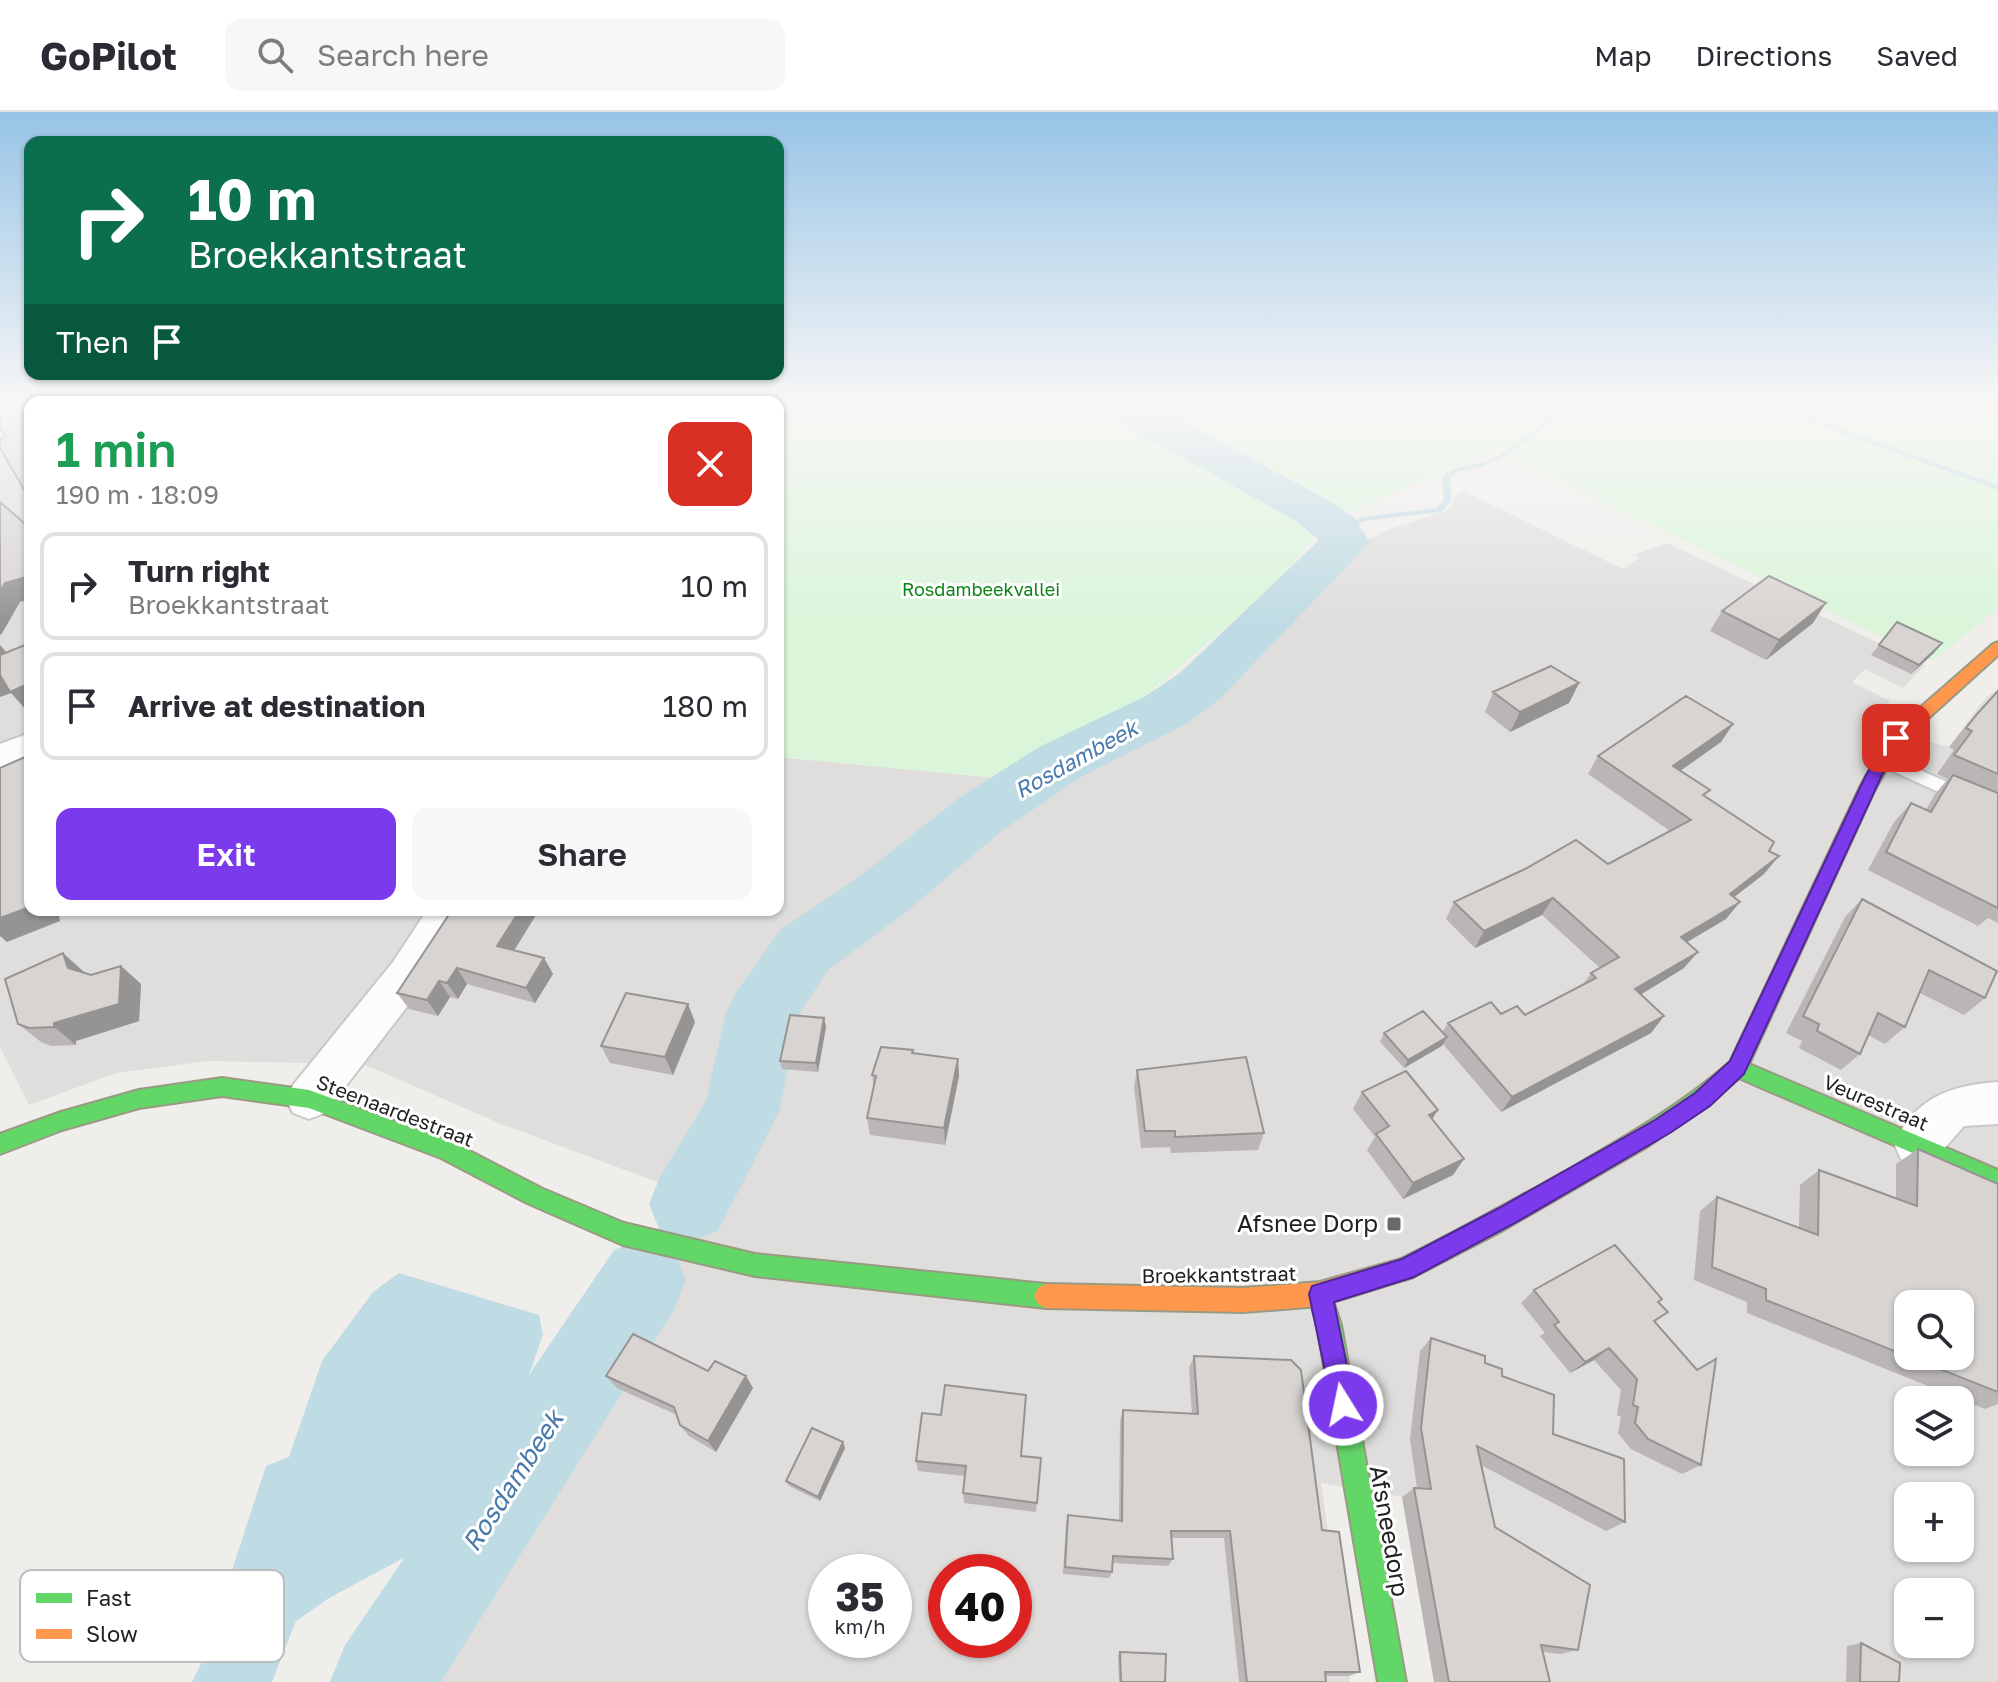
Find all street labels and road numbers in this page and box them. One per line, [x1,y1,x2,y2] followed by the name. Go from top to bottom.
[313,1069,477,1151] street label: Steenaardestraat
[1820,1069,1932,1135] street label: Veurestraat
[1141,1261,1297,1287] street label: Broekkantstraat
[1365,1463,1416,1599] street label: Afsneedorp

